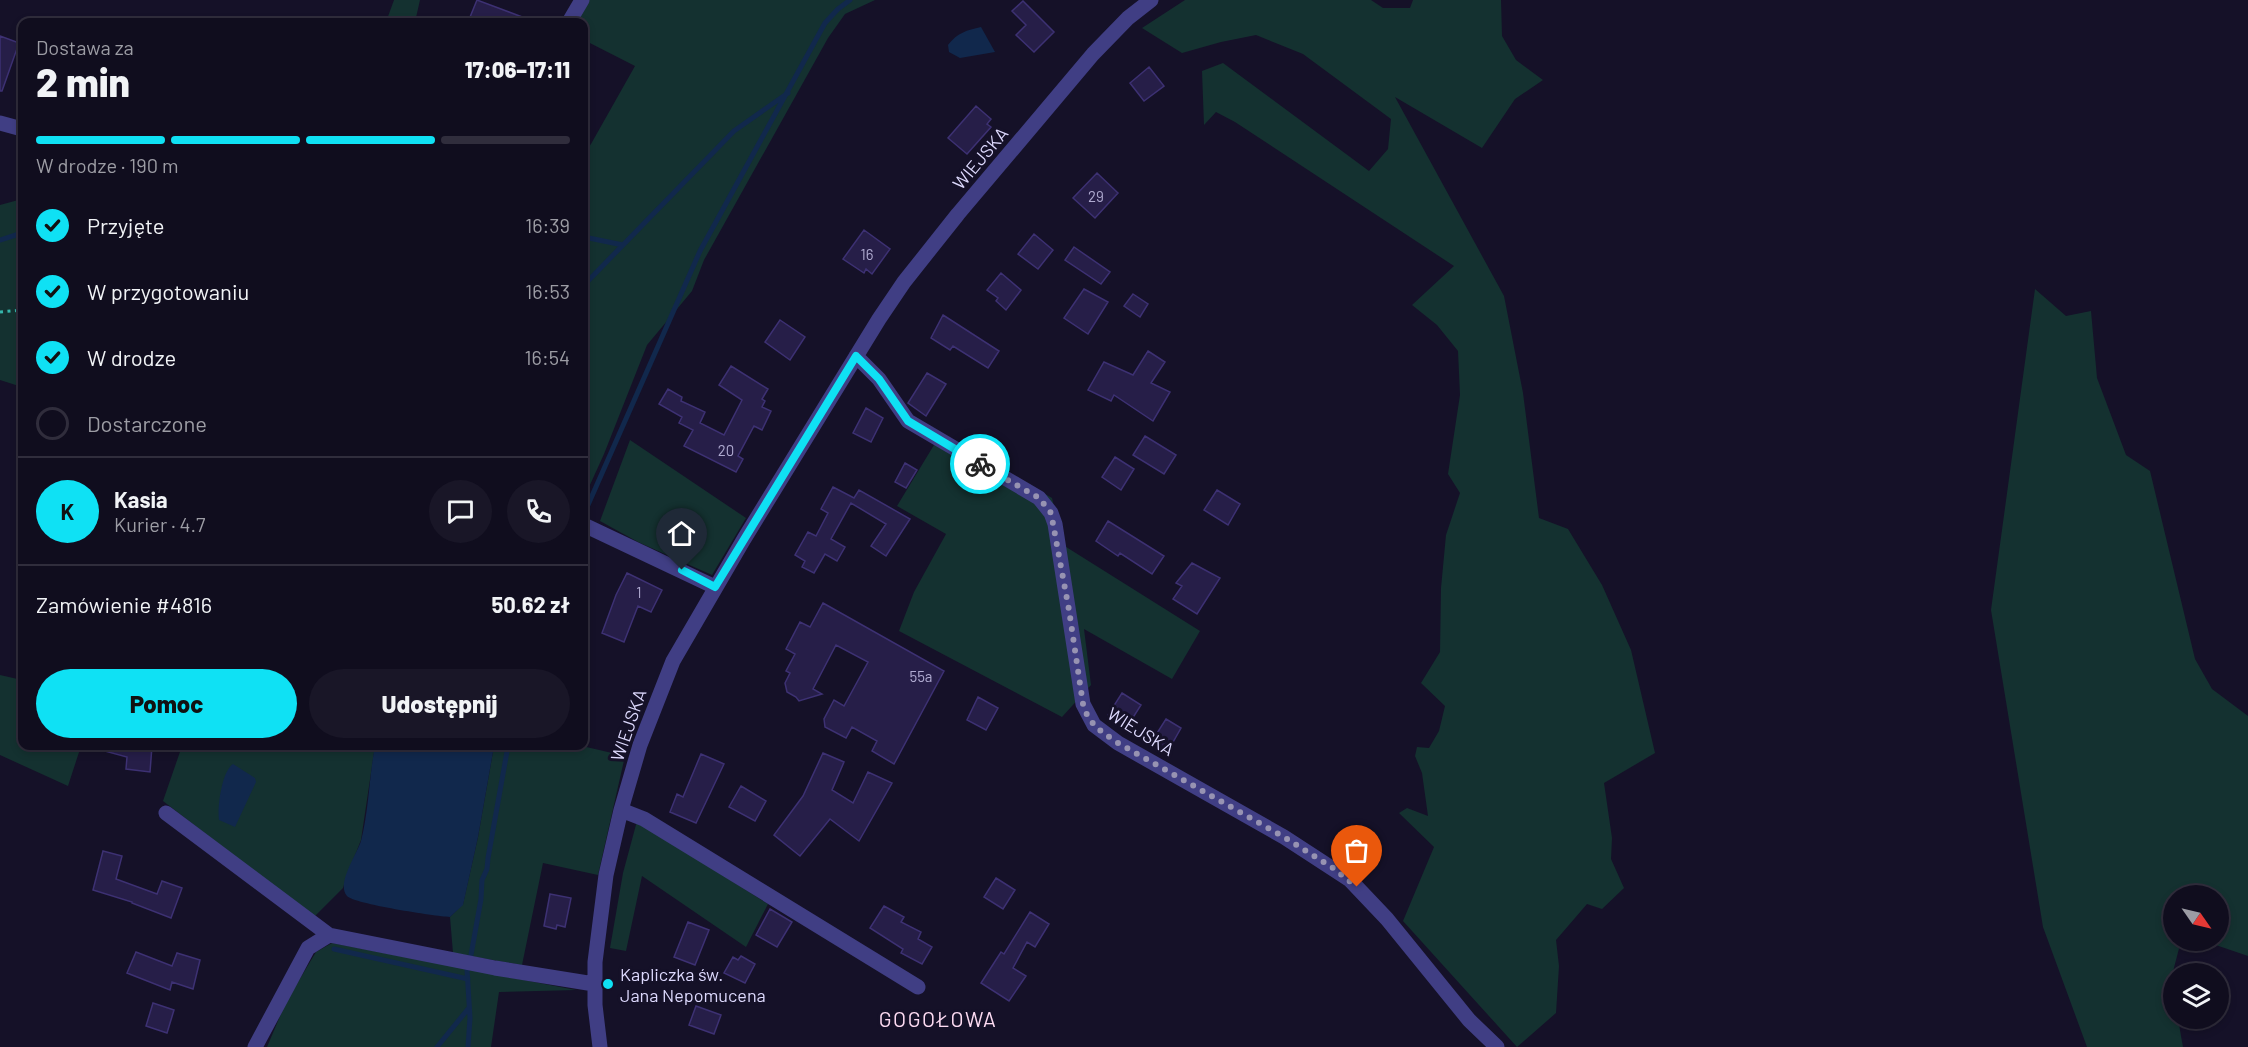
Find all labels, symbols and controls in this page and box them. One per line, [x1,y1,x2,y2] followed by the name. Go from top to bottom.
[36,35,134,59] text: Dostawa za
[465,56,570,82] text: 17:06–17:11
[36,58,130,105] text: 2 min
[948,122,1012,194] street label: WIEJSKA
[36,153,179,177] text: W drodze · 190 m
[1088,187,1104,205] house number: 29
[36,209,69,242] icon: check
[87,212,164,238] text: Przyjęte
[525,213,570,237] text: 16:39
[861,245,873,263] house number: 16
[36,275,69,308] icon: check
[87,278,249,304] text: W przygotowaniu
[525,279,570,303] text: 16:53
[36,341,69,374] icon: check
[87,344,176,370] text: W drodze
[525,345,570,369] text: 16:54
[87,410,207,436] text: Dostarczone
[950,434,1010,494] courier
[718,441,734,459] house number: 20
[964,448,997,481] icon: bike
[429,480,492,543] button: chat
[507,480,570,543] button: phone
[114,486,168,512] text: Kasia
[61,498,74,524] text: K
[656,508,707,570] pin
[114,512,206,536] text: Kurier · 4.7
[665,517,698,550] icon: home
[636,583,642,601] house number: 1
[36,591,212,617] text: Zamówienie #4816
[491,591,570,617] text: 50.62 zł
[909,667,933,685] house number: 55a
[36,669,297,738] button: Pomoc
[309,669,570,738] button: Udostępnij
[605,686,651,764] street label: WIEJSKA
[1104,702,1179,760] street label: WIEJSKA
[1331,825,1382,887] pin
[1340,834,1373,867] icon: bag
[2163,885,2229,951] north arrow
[2163,885,2229,1029] map controls
[620,963,766,1006] place label: Kapliczka św. Jana Nepomucena
[2163,963,2229,1029] button: layers
[601,977,615,991] marker: Kapliczka św. Jana Nepomucena
[879,1006,997,1031] district label: GOGOŁOWA

